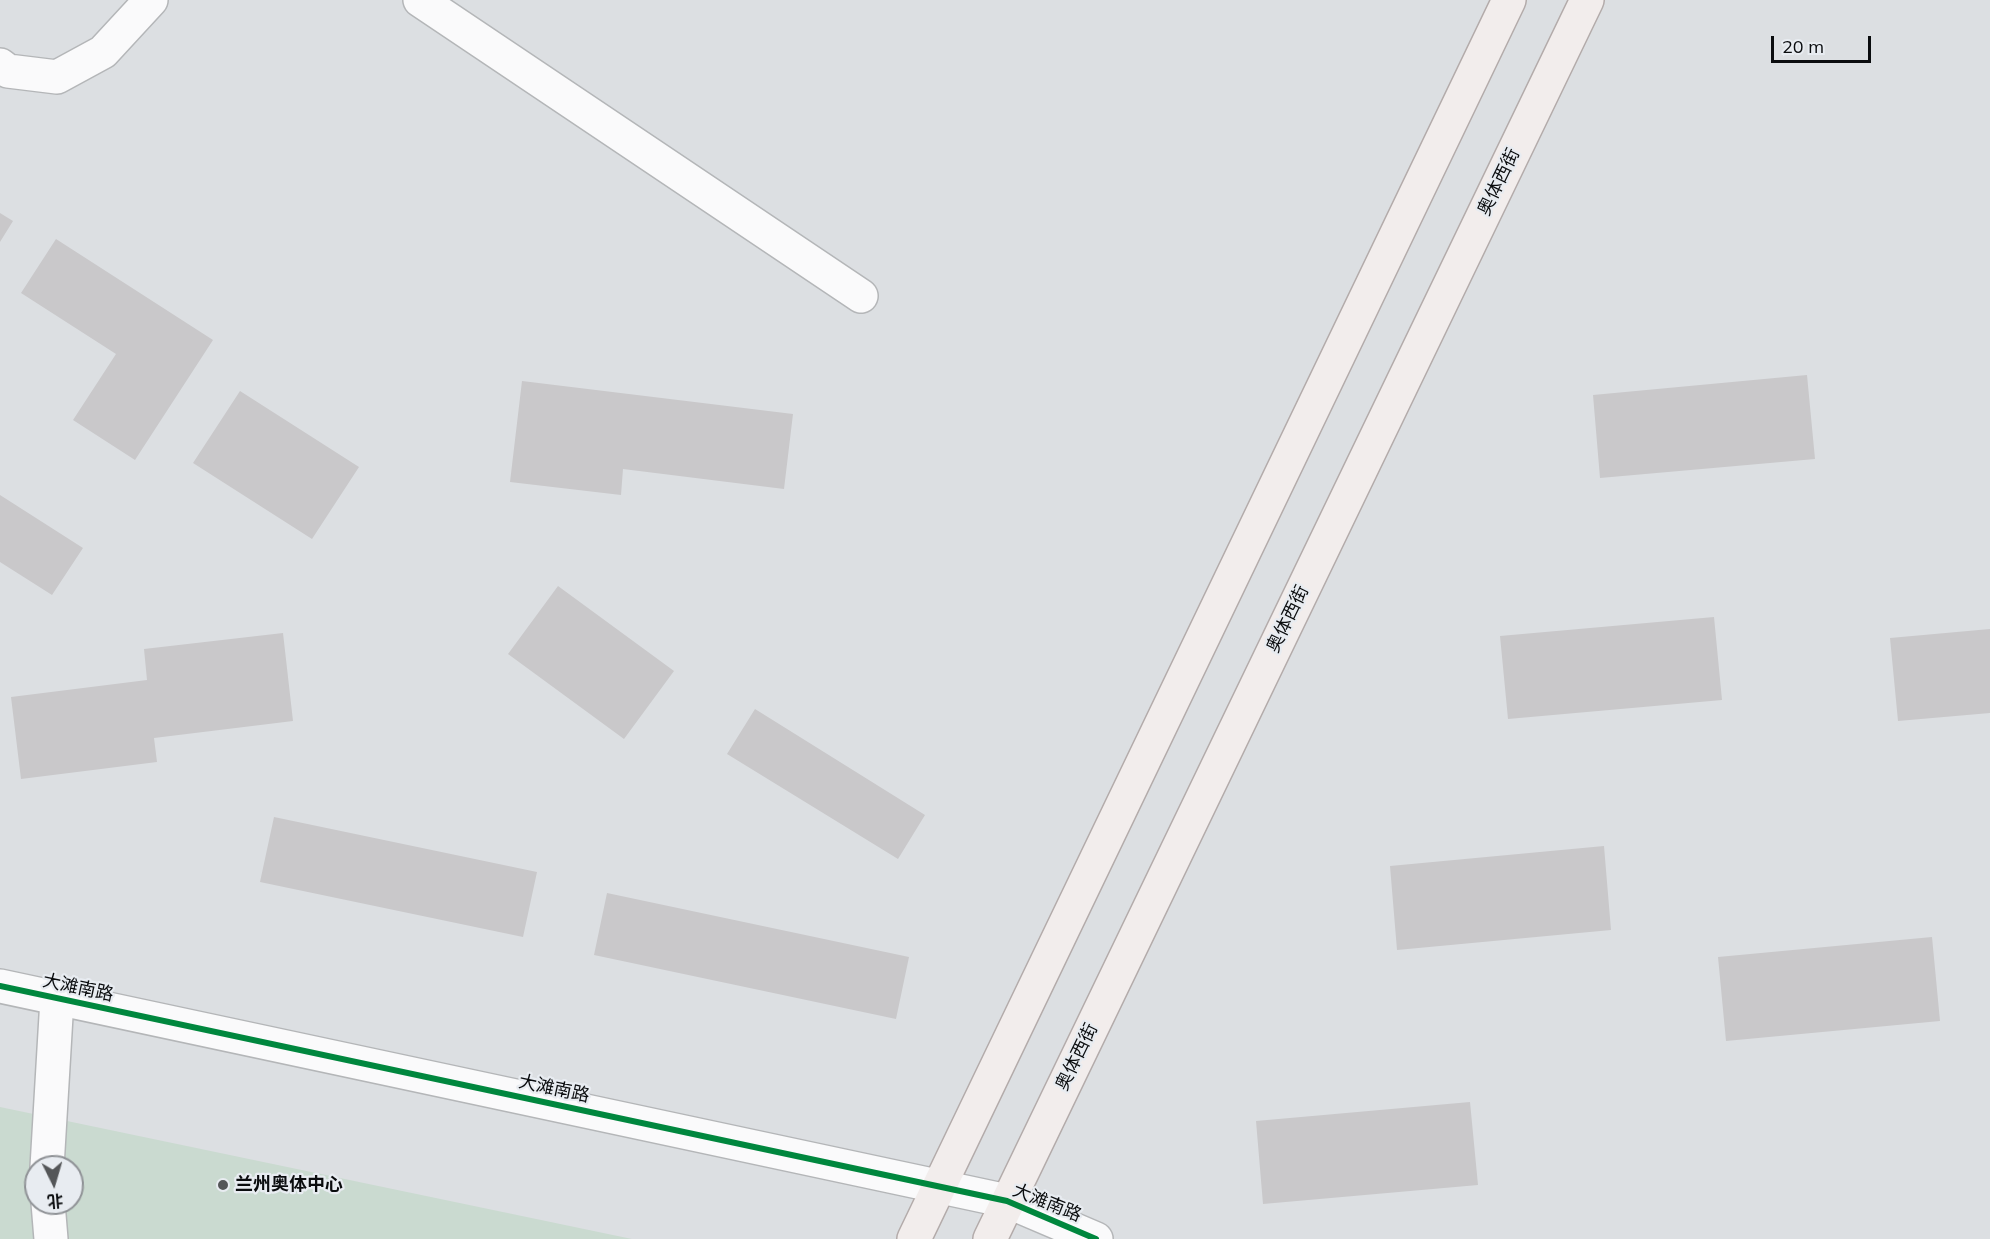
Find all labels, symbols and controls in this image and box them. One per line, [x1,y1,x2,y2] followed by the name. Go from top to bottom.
[1774,24,1874,62] scale bar
[1782,35,1824,58] text: 20 m
[1474,145,1524,219] street label: 奥体西街
[1263,582,1313,656] street label: 奥体西街
[41,970,115,1006] street label: 大滩南路
[1052,1020,1102,1094] street label: 奥体西街
[517,1071,591,1107] street label: 大滩南路
[24,1155,84,1215] north arrow
[235,1174,343,1196] place label: 兰州奥体中心
[216,1178,230,1192] marker: 兰州奥体中心
[1010,1180,1084,1226] street label: 大滩南路
[47,1190,64,1212] text: 北

